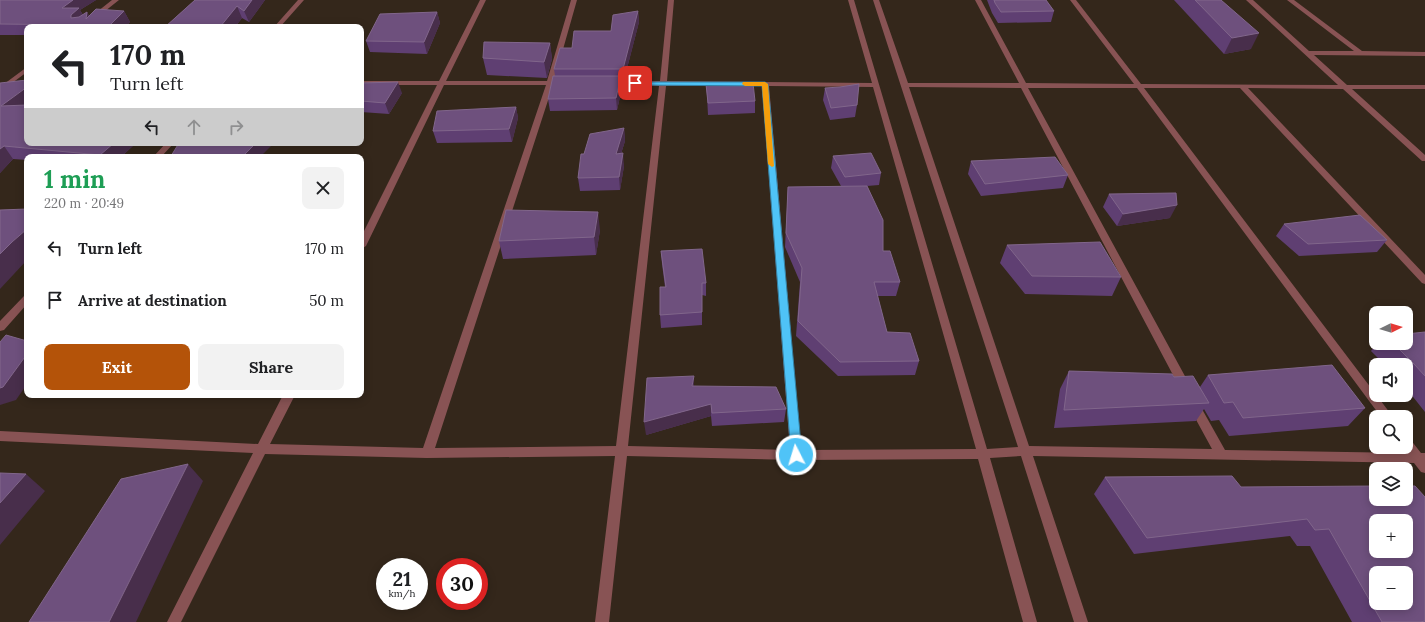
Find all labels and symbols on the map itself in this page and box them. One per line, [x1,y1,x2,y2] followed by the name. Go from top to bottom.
[618,66,652,100] pin
[1369,306,1413,350] north arrow
[775,434,817,476] position arrow
[436,558,488,610] speed limit sign: 30

